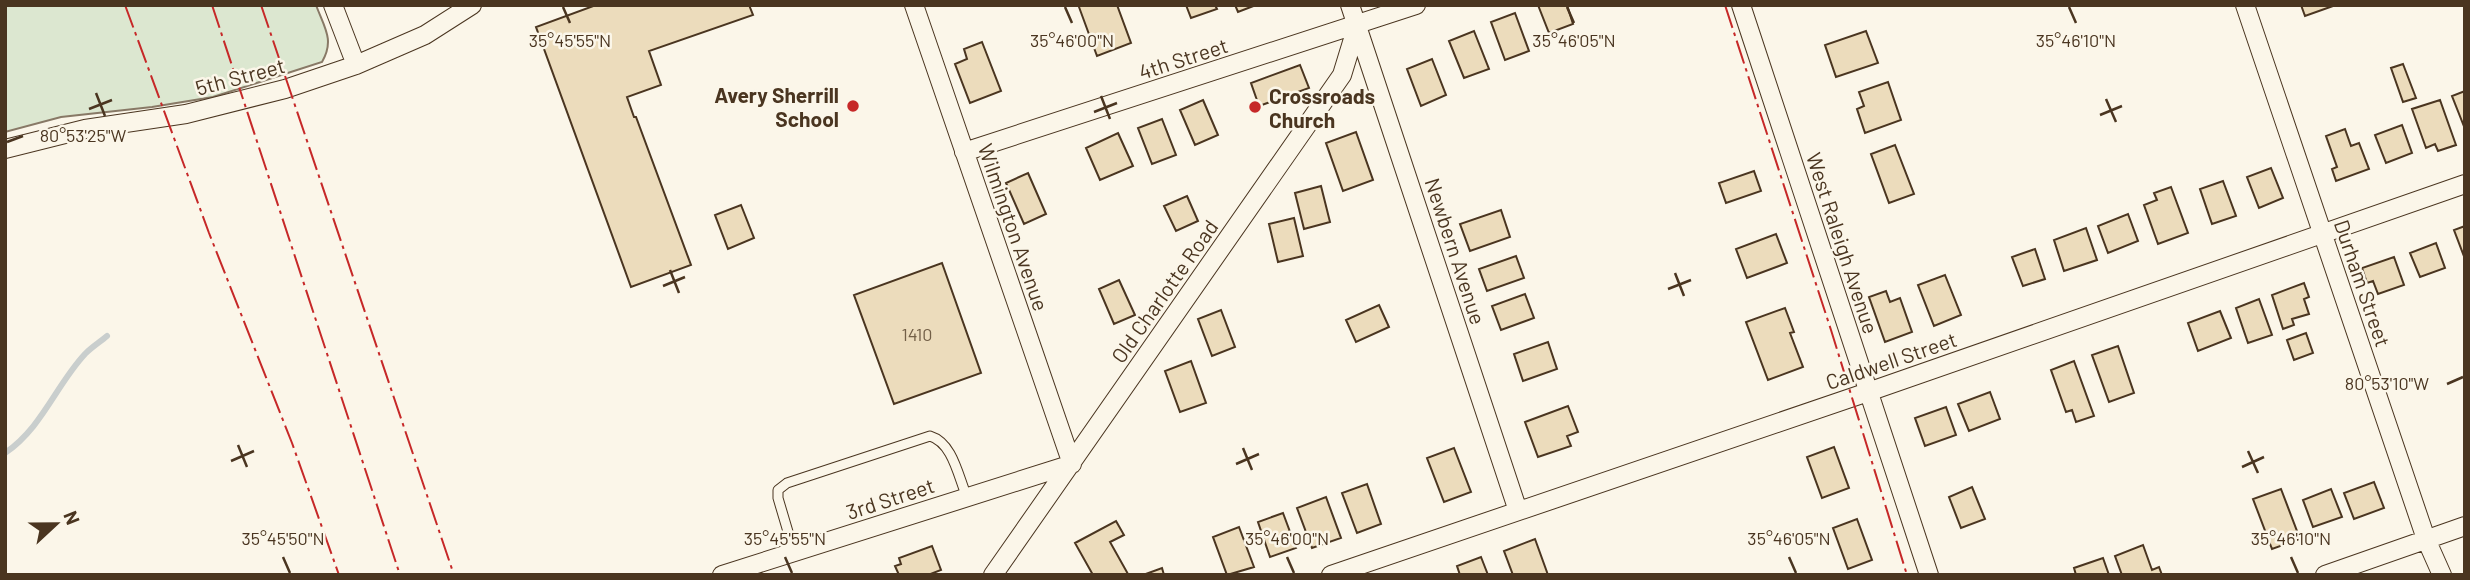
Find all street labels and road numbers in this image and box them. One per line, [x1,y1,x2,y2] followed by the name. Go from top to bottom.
[1135,32,1231,84] street label: 4th Street
[193,52,287,100] street label: 5th Street
[974,140,1054,314] street label: Wilmington Avenue
[1802,149,1884,337] street label: West Raleigh Avenue
[1421,175,1491,327] street label: Newbern Avenue
[1105,215,1223,367] street label: Old Charlotte Road
[2330,216,2396,350] street label: Durham Street
[1822,326,1960,394] street label: Caldwell Street
[843,472,937,524] street label: 3rd Street

